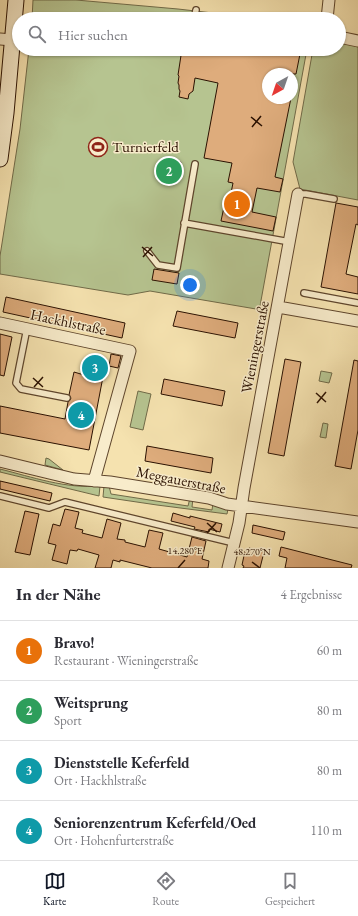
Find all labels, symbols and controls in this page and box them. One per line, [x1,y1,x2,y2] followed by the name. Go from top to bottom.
[12,12,346,56] search box
[26,23,48,45] icon: search
[58,25,128,44] text: Hier suchen
[262,68,298,104] north arrow
[87,136,109,158] sports icon: Turnierfeld
[112,137,179,156] place label: Turnierfeld
[156,156,182,186] pin: 2
[224,189,250,219] pin: 1
[180,275,200,295] your location
[236,299,273,395] street label: Wieningerstraße
[29,304,108,339] street label: Hackhlstraße
[82,353,108,383] pin: 3
[68,400,94,430] pin: 4
[135,462,228,498] street label: Meggauerstraße
[168,544,203,557] text: 14.280°E
[233,545,271,558] text: 48.270°N
[16,583,101,605] text: In der Nähe
[281,586,342,603] text: 4 Ergebnisse
[54,633,95,652] text: Bravo!
[26,642,32,659] text: 1
[317,642,342,659] text: 60 m
[54,652,198,669] text: Restaurant · Wieningerstraße
[54,693,128,712] text: Weitsprung
[26,702,32,719] text: 2
[317,702,342,719] text: 80 m
[54,712,82,729] text: Sport
[54,753,190,772] text: Dienststelle Keferfeld
[26,762,32,779] text: 3
[317,762,342,779] text: 80 m
[54,772,147,789] text: Ort · Hackhlstraße
[54,813,256,832] text: Seniorenzentrum Keferfeld/Oed
[26,822,32,839] text: 4
[311,822,342,839] text: 110 m
[54,832,174,849] text: Ort · Hohenfurterstraße
[43,870,66,908] tab: Karte
[152,870,179,908] tab: Route
[265,870,315,908] tab: Gespeichert

